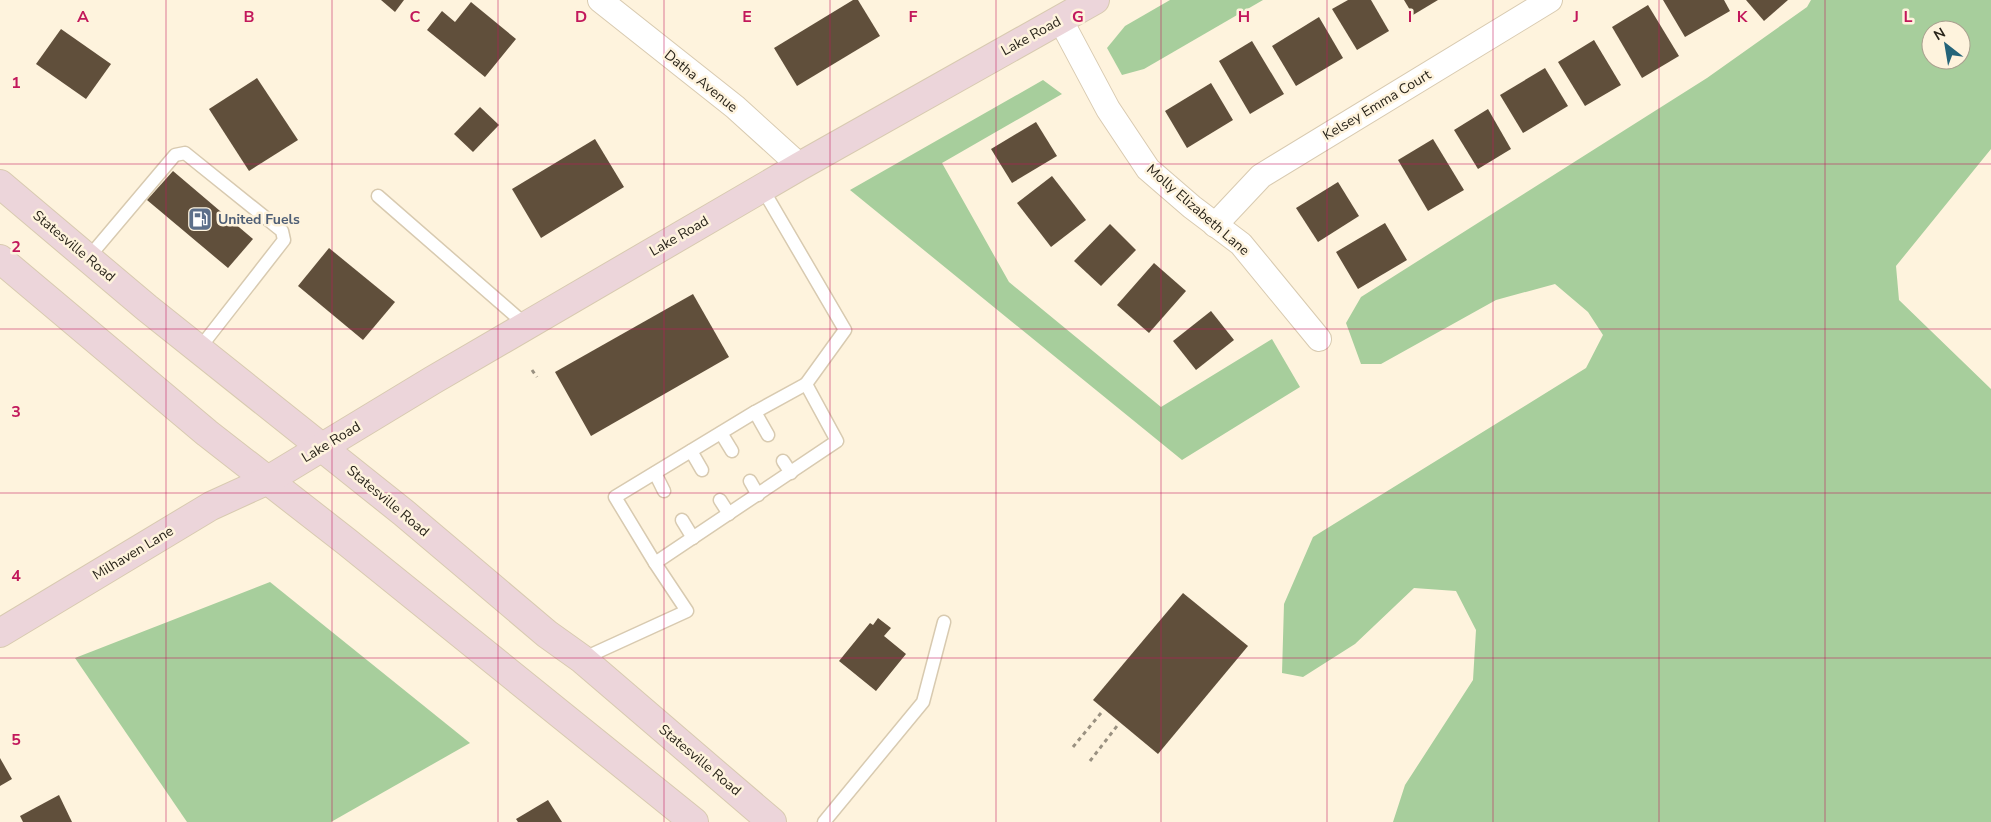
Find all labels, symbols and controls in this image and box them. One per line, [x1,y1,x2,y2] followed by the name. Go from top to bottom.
[77,6,89,28] text: A
[243,6,255,28] text: B
[410,6,421,28] text: C
[575,6,587,28] text: D
[742,6,752,28] text: E
[909,6,918,28] text: F
[1072,6,1084,28] text: G
[1238,6,1250,28] text: H
[1408,6,1412,28] text: I
[1572,6,1579,28] text: J
[1737,6,1749,28] text: K
[1904,6,1913,28] text: L
[998,12,1064,60] street label: Lake Road
[1921,20,1971,70] north arrow
[1930,23,1949,45] text: N
[660,46,742,116] street label: Datha Avenue
[1319,65,1435,145] street label: Kelsey Emma Court
[11,72,21,94] text: 1
[1143,160,1253,260] street label: Molly Elizabeth Lane
[29,206,119,286] street label: Statesville Road
[187,206,213,232] fuel station icon: United Fuels
[218,210,300,229] place label: United Fuels
[646,211,712,261] street label: Lake Road
[11,236,21,258] text: 2
[11,401,21,423] text: 3
[298,417,364,467] street label: Lake Road
[343,461,433,541] street label: Statesville Road
[89,521,177,585] street label: Milhaven Lane
[11,565,21,587] text: 4
[655,720,745,800] street label: Statesville Road
[11,729,21,751] text: 5

